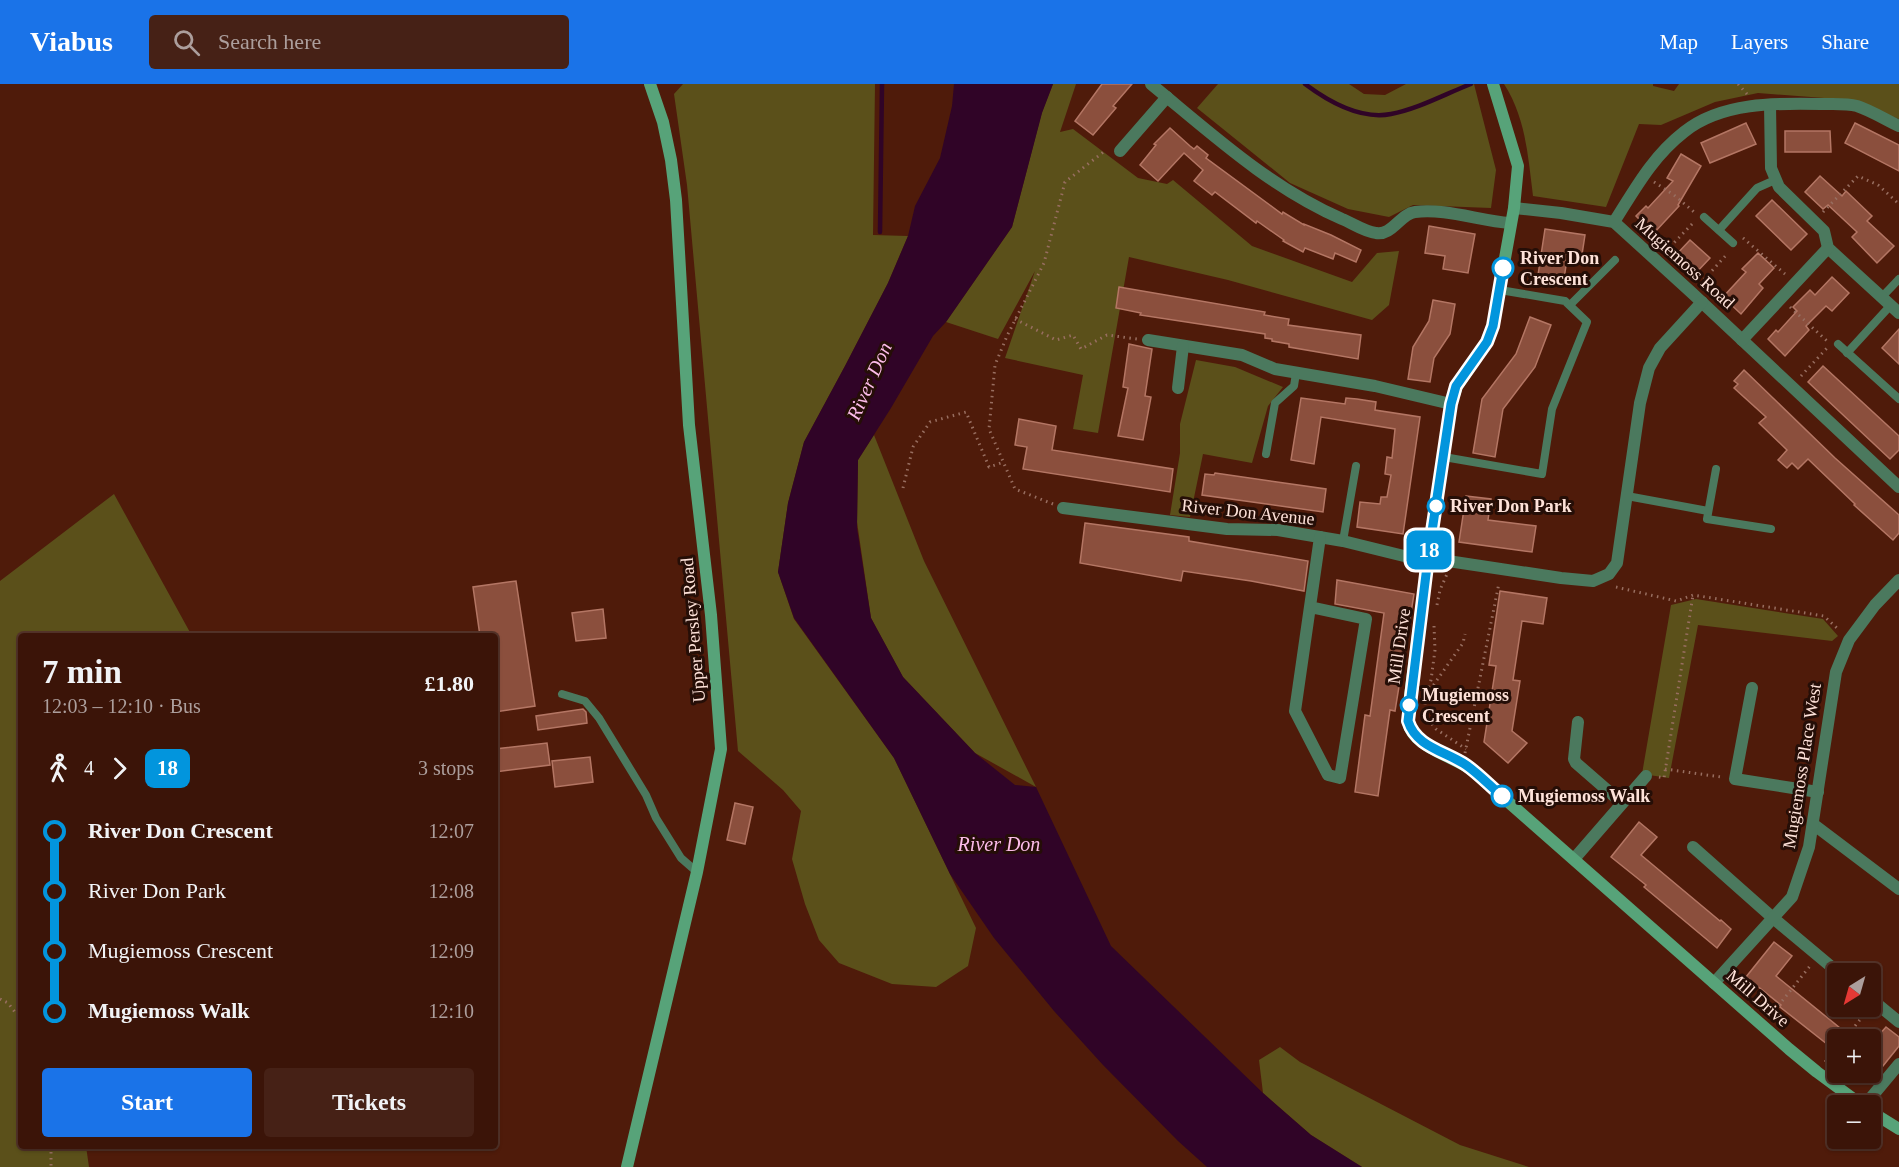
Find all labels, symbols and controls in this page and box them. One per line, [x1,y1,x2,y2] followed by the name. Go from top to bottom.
[149,15,569,69] search box
[30,26,113,57] text: Viabus
[170,26,203,59] icon: search
[218,29,321,54] text: Search here
[1660,30,1698,54] text: Map
[1731,30,1788,54] text: Layers
[1821,30,1869,54] text: Share
[1631,213,1739,313] street label: Mugiemoss Road
[1520,248,1599,289] place label: River Don Crescent
[1492,257,1514,279] marker: River Don Crescent
[842,339,896,424] water label: River Don
[1181,495,1316,529] street label: River Don Avenue
[1450,496,1572,516] place label: River Don Park
[1427,497,1445,515] marker: River Don Park
[1402,530,1456,570] line badge: 18
[1419,538,1440,562] text: 18
[677,557,709,703] street label: Upper Persley Road
[1384,607,1414,685] street label: Mill Drive
[42,654,122,690] text: 7 min
[425,671,474,696] text: £1.80
[1779,682,1825,850] street label: Mugiemoss Place West
[1422,685,1509,726] place label: Mugiemoss Crescent
[42,695,201,717] text: 12:03 – 12:10 · Bus
[1400,696,1418,714] marker: Mugiemoss Crescent
[42,752,75,785] icon: walk
[103,752,136,785] icon: forward
[157,756,178,780] text: 18
[84,757,94,779] text: 4
[418,757,474,779] text: 3 stops
[1491,785,1513,807] marker: Mugiemoss Walk
[1518,786,1650,806] place label: Mugiemoss Walk
[88,818,273,843] text: River Don Crescent
[428,820,474,842] text: 12:07
[957,833,1040,855] water label: River Don
[88,878,226,903] text: River Don Park
[428,880,474,902] text: 12:08
[88,938,273,963] text: Mugiemoss Crescent
[428,940,474,962] text: 12:09
[1827,963,1881,1017] north arrow
[1827,963,1881,1149] map controls
[1723,965,1793,1031] street label: Mill Drive
[88,998,250,1023] text: Mugiemoss Walk
[428,1000,474,1022] text: 12:10
[1827,1029,1881,1083] button: +
[42,1068,252,1137] button: Start
[264,1068,474,1137] button: Tickets
[1827,1095,1881,1149] button: −

